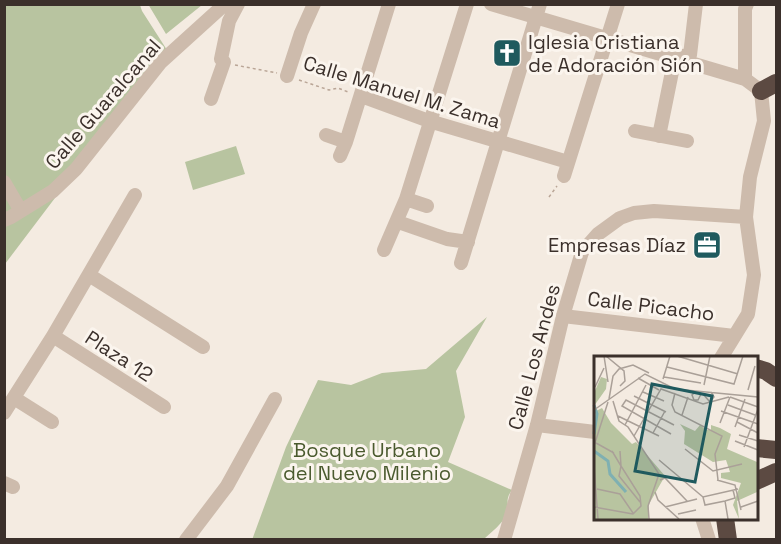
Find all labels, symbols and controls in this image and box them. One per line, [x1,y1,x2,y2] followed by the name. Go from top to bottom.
[528,29,702,78] place label: Iglesia Cristiana de Adoración Sión
[39,34,167,174] street label: Calle Guaralcanal
[491,37,523,69] church icon: Iglesia Cristiana de Adoración Sión
[300,50,504,134] street label: Calle Manuel M. Zama
[691,229,723,261] office icon: Empresas Díaz
[548,232,686,258] place label: Empresas Díaz
[502,281,566,433] street label: Calle Los Andes
[586,285,716,327] street label: Calle Picacho
[80,324,158,388] street label: Plaza 12
[594,356,757,520] inset map
[283,437,451,486] park label: Bosque Urbano del Nuevo Milenio

